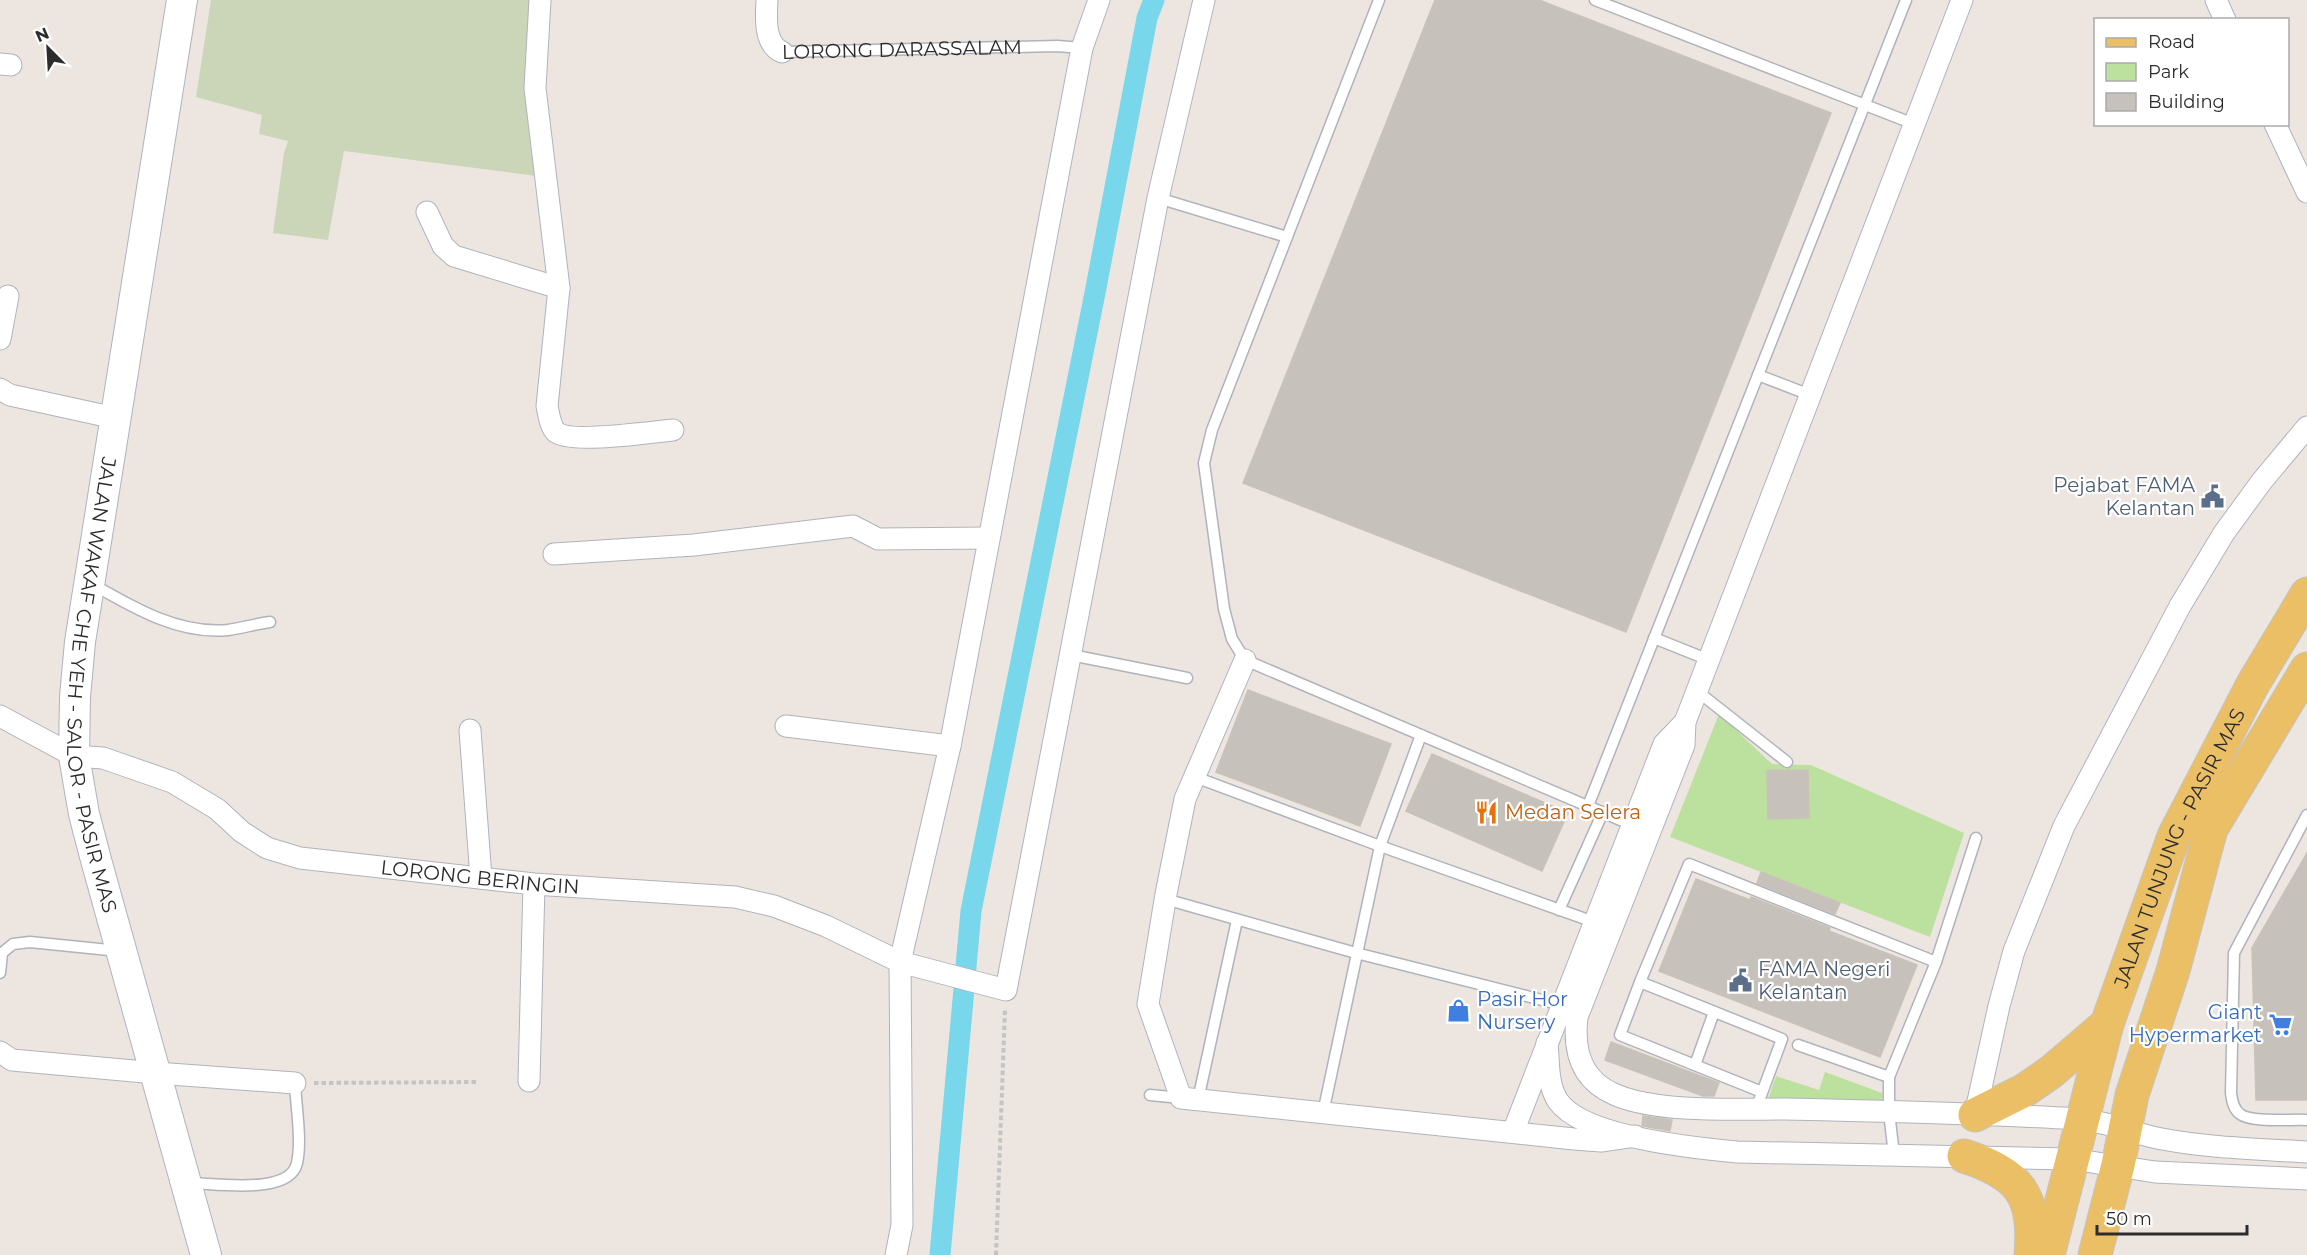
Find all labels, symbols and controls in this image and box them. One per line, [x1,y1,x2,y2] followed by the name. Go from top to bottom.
[18,18,78,78] north arrow
[2094,18,2289,126] legend
[32,23,52,46] text: N
[2148,31,2195,53] text: Road
[782,35,1022,64] street label: LORONG DARASSALAM
[2148,61,2189,83] text: Park
[2148,91,2225,113] text: Building
[62,454,122,916] text: JALAN WAKAF CHE YEH - SALOR - PASIR MAS
[100,454,124,916] street label: JALAN WAKAF CHE YEH - SALOR - PASIR MAS
[2053,473,2196,520] place label: Pejabat FAMA Kelantan
[2200,484,2226,510] public building icon: Pejabat FAMA Kelantan
[2109,704,2250,992] street label: JALAN TUNJUNG - PASIR MAS
[1474,799,1500,825] restaurant icon: Medan Selera
[1505,800,1641,824] place label: Medan Selera
[380,855,580,899] street label: LORONG BERINGIN
[1758,957,1890,1004] place label: FAMA Negeri Kelantan
[1727,967,1753,993] public building icon: FAMA Negeri Kelantan
[1477,987,1568,1034] place label: Pasir Hor Nursery
[1446,997,1472,1023] shop icon: Pasir Hor Nursery
[2129,1000,2262,1047] place label: Giant Hypermarket
[2267,1011,2293,1037] supermarket icon: Giant Hypermarket
[2097,1198,2247,1236] scale bar
[2106,1208,2152,1230] text: 50 m

